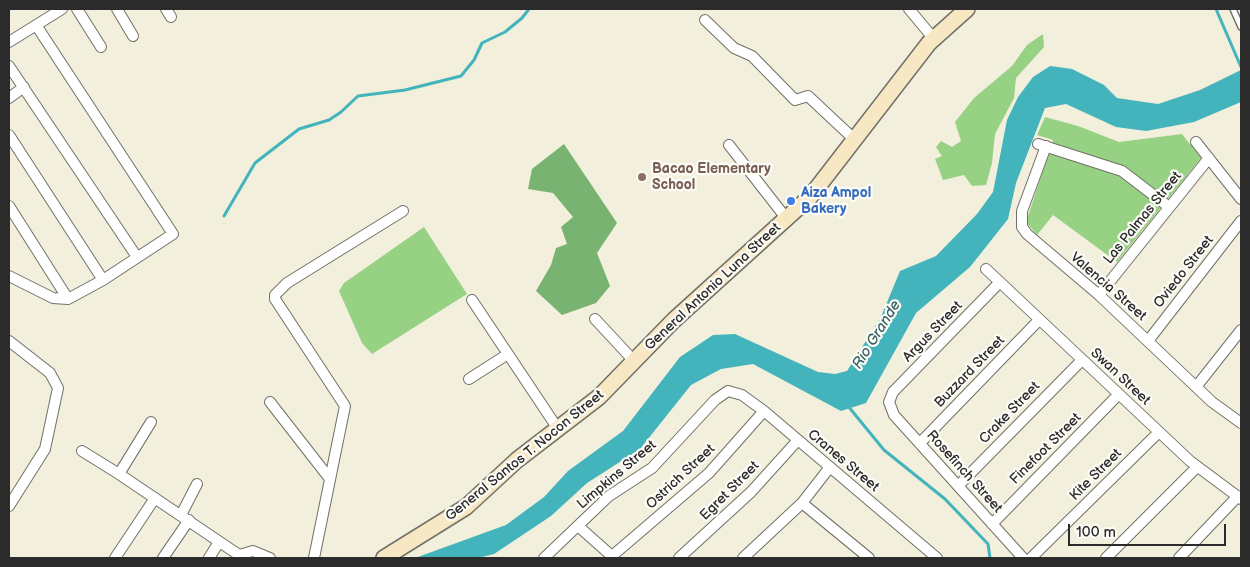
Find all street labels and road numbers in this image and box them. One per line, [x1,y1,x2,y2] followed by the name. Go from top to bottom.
[1101,168,1185,268] street label: Las Palmas Street
[642,220,784,354] street label: General Antonio Luna Street
[1151,232,1217,312] street label: Oviedo Street
[1066,249,1150,325] street label: Valencia Street
[900,298,966,366] street label: Argus Street
[931,333,1009,411] street label: Buzzard Street
[1087,345,1153,409] street label: Swan Street
[976,378,1044,448] street label: Crake Street
[442,387,608,525] street label: General Santos T. Nocon Street
[1007,410,1085,488] street label: Finefoot Street
[804,426,882,496] street label: Cranes Street
[923,427,1005,517] street label: Rosefinch Street
[574,437,660,513] street label: Limpkins Street
[643,441,719,513] street label: Ostrich Street
[1066,445,1126,505] street label: Kite Street
[697,458,763,524] street label: Egret Street

